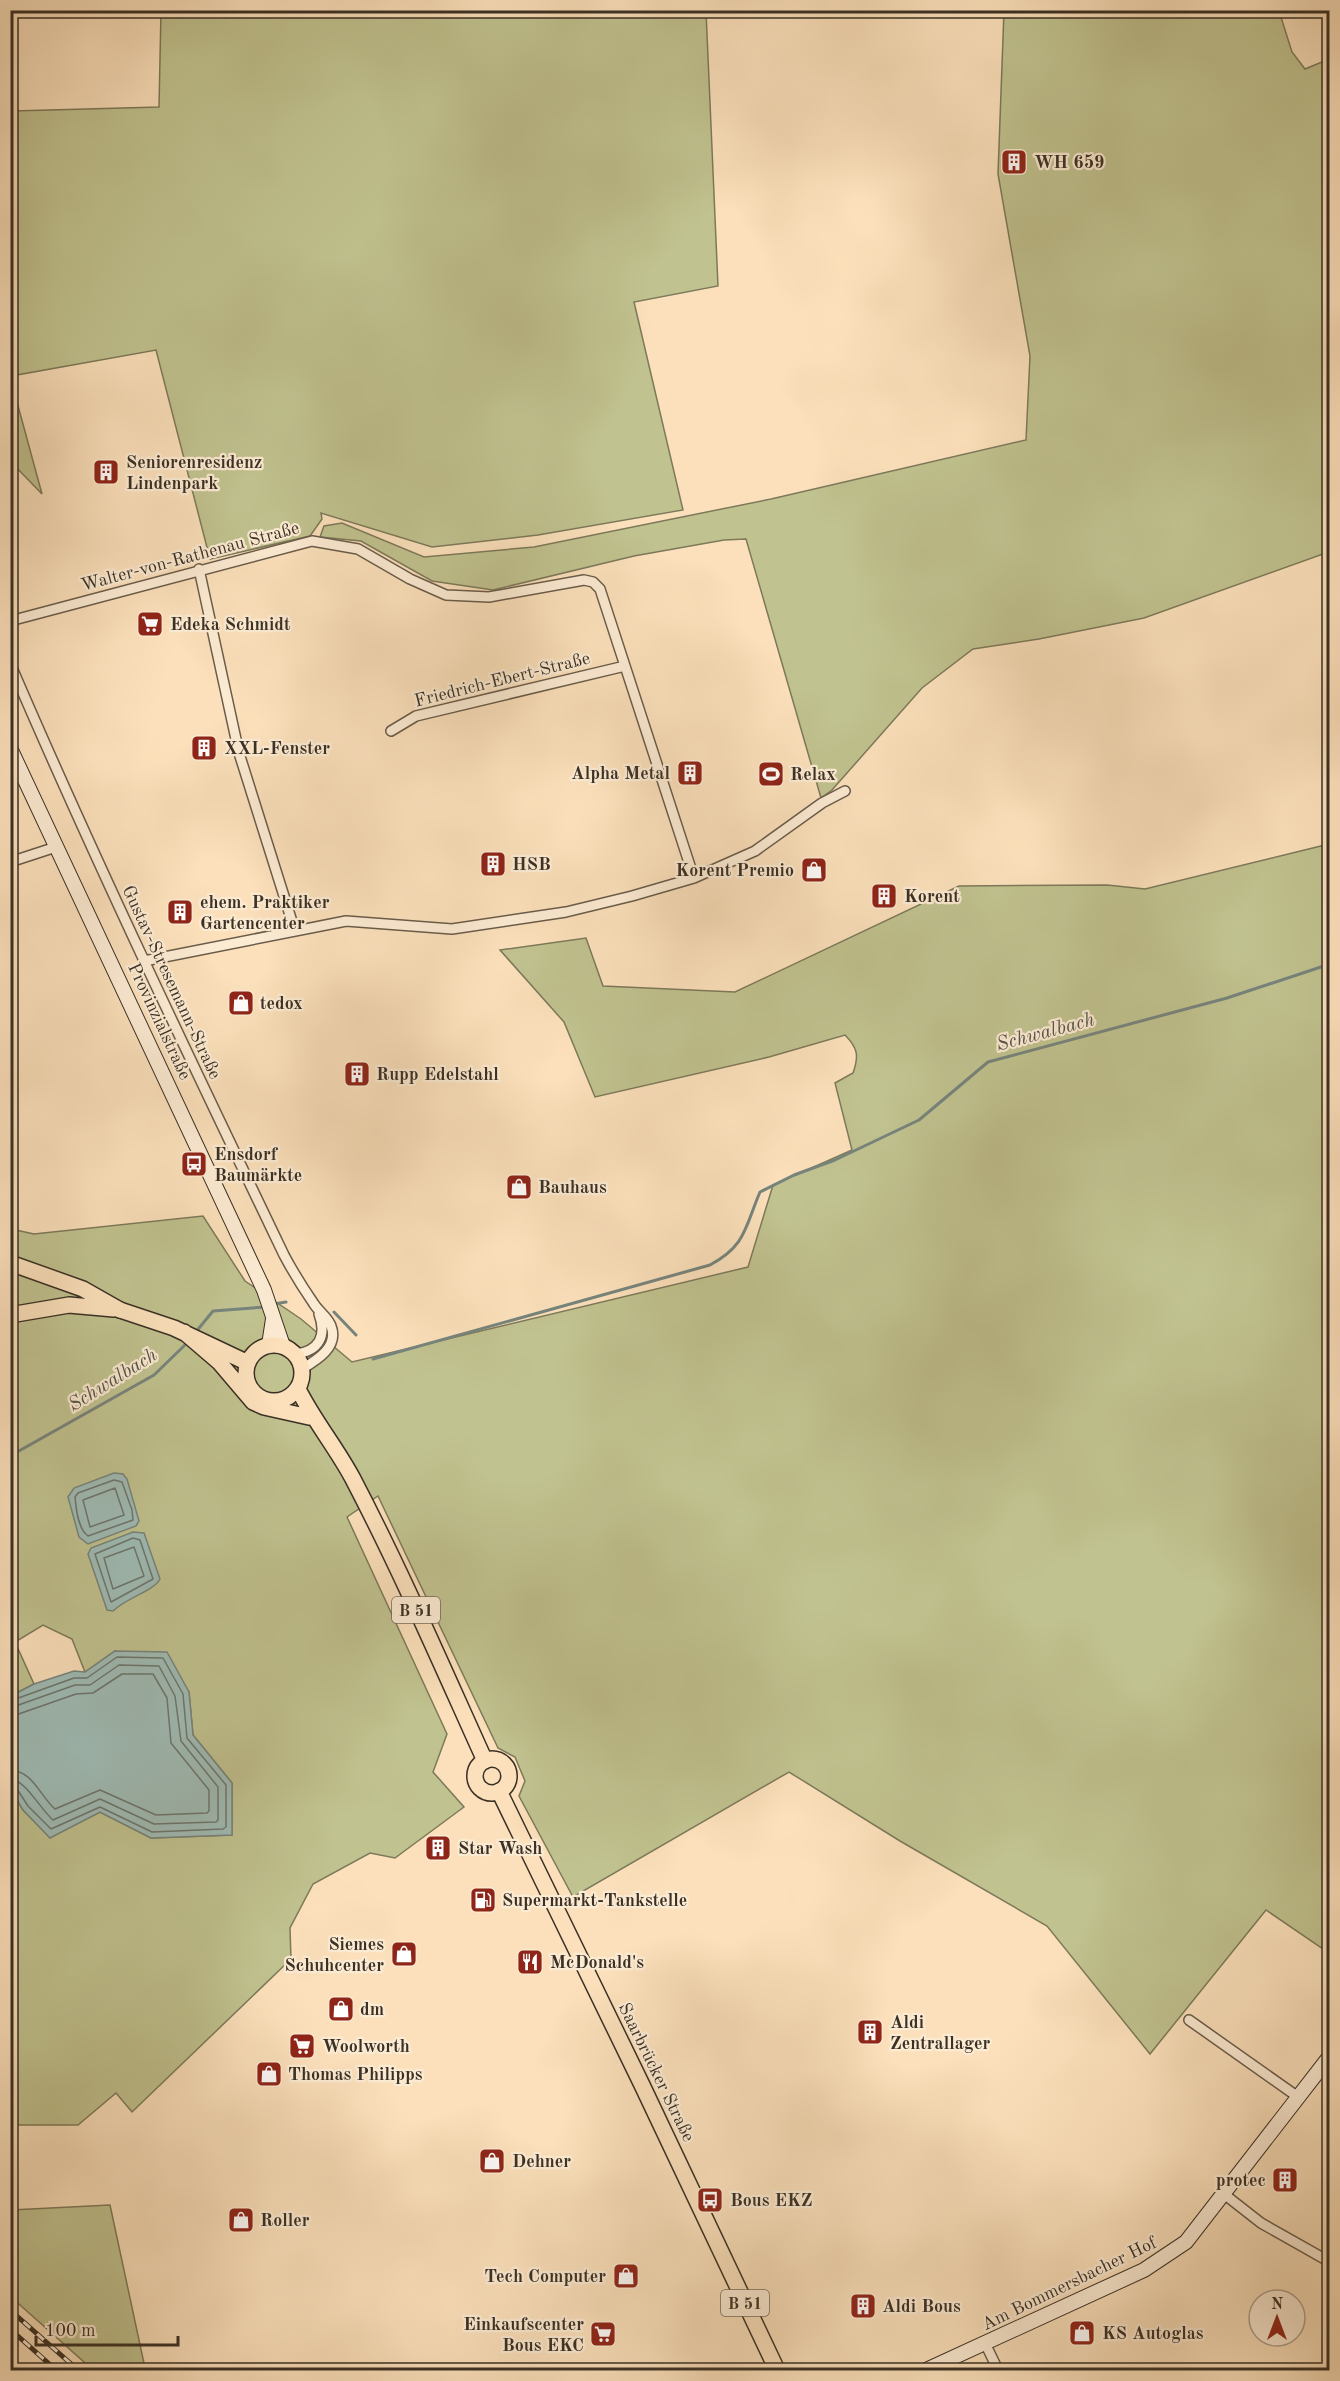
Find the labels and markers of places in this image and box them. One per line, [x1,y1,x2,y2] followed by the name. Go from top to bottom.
[999,147,1029,177] building icon: WH 659
[1034,154,1105,172] place label: WH 659
[126,454,262,493] place label: Seniorenresidenz Lindenpark
[91,457,121,487] building icon: Seniorenresidenz Lindenpark
[135,609,165,639] supermarket icon: Edeka Schmidt
[170,616,291,634] place label: Edeka Schmidt
[189,733,219,763] building icon: XXL-Fenster
[224,740,330,758] place label: XXL-Fenster
[675,758,705,788] building icon: Alpha Metal
[756,759,786,789] sports icon: Relax
[571,765,670,783] place label: Alpha Metal
[790,766,836,784] place label: Relax
[478,849,508,879] building icon: HSB
[799,855,829,885] shop icon: Korent Premio
[512,856,551,874] place label: HSB
[675,862,794,880] place label: Korent Premio
[869,881,899,911] building icon: Korent
[904,888,960,906] place label: Korent
[200,894,330,933] place label: ehem. Praktiker Gartencenter
[165,897,195,927] building icon: ehem. Praktiker Gartencenter
[226,988,256,1018] shop icon: tedox
[260,995,303,1013] place label: tedox
[342,1059,372,1089] building icon: Rupp Edelstahl
[376,1066,499,1084] place label: Rupp Edelstahl
[214,1146,302,1185] place label: Ensdorf Baumärkte
[179,1149,209,1179] bus stop icon: Ensdorf Baumärkte
[504,1172,534,1202] shop icon: Bauhaus
[538,1179,607,1197] place label: Bauhaus
[423,1833,453,1863] building icon: Star Wash
[458,1840,542,1858] place label: Star Wash
[468,1885,498,1915] fuel station icon: Supermarkt-Tankstelle
[502,1892,687,1910] place label: Supermarkt-Tankstelle
[285,1936,384,1975] place label: Siemes Schuhcenter
[389,1939,419,1969] shop icon: Siemes Schuhcenter
[515,1947,545,1977] restaurant icon: McDonald's
[550,1954,644,1972] place label: McDonald's
[326,1994,356,2024] shop icon: dm
[360,2001,384,2019] place label: dm
[890,2014,990,2053] place label: Aldi Zentrallager
[855,2017,885,2047] building icon: Aldi Zentrallager
[287,2031,317,2061] supermarket icon: Woolworth
[322,2038,410,2056] place label: Woolworth
[254,2059,284,2089] shop icon: Thomas Philipps
[288,2066,423,2084] place label: Thomas Philipps
[477,2146,507,2176] shop icon: Dehner
[512,2153,571,2171] place label: Dehner
[1270,2165,1300,2195] building icon: protec
[1216,2172,1266,2190] place label: protec
[695,2185,725,2215] bus stop icon: Bous EKZ
[730,2192,813,2210] place label: Bous EKZ
[226,2205,256,2235] shop icon: Roller
[260,2212,310,2230] place label: Roller
[611,2261,641,2291] shop icon: Tech Computer
[484,2268,606,2286] place label: Tech Computer
[848,2291,878,2321] building icon: Aldi Bous
[882,2298,961,2316] place label: Aldi Bous
[463,2316,584,2355] place label: Einkaufscenter Bous EKC
[1067,2318,1097,2348] shop icon: KS Autoglas
[588,2319,618,2349] supermarket icon: Einkaufscenter Bous EKC
[1102,2325,1204,2343] place label: KS Autoglas

